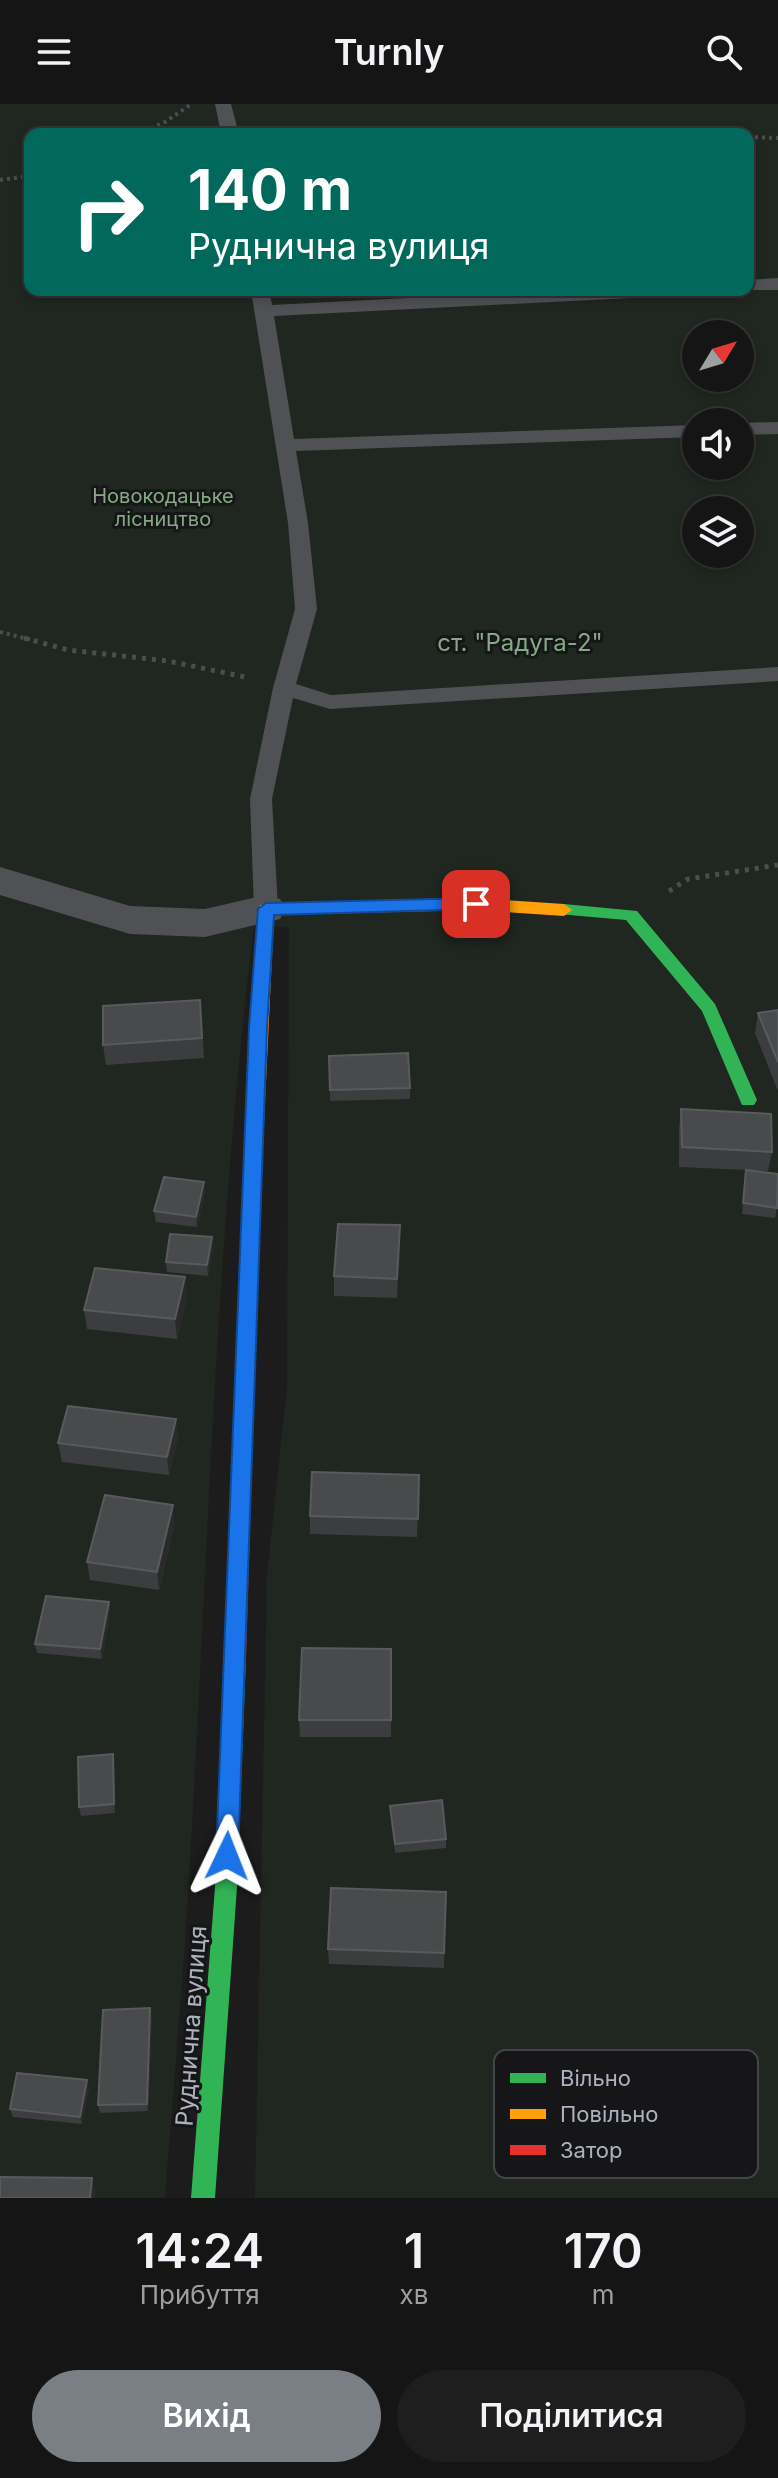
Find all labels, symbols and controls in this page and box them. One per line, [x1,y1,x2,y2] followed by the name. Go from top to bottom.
[32,30,76,74] icon: menu
[334,30,444,74] text: Turnly
[702,30,746,74] icon: search
[188,156,352,224] text: 140 m
[56,160,160,264] icon: right
[188,224,490,268] text: Руднична вулиця
[682,320,754,392] north arrow
[682,320,754,568] map controls
[682,408,754,480] button: sound
[92,484,234,531] park label: Новокодацьке лісництво
[682,496,754,568] button: layers
[437,628,603,657] park label: ст. "Радуга-2"
[442,870,510,938] pin
[454,882,498,926] icon: arrive
[185,1814,269,1898] position arrow
[170,1925,212,2127] street label: Руднична вулиця
[494,2050,758,2178] legend
[560,2065,631,2091] text: Вільно
[560,2101,658,2127] text: Повільно
[560,2137,623,2163] text: Затор
[135,2221,264,2280] text: 14:24
[404,2221,424,2280] text: 1
[564,2221,643,2280] text: 170
[140,2279,260,2310] text: Прибуття
[399,2279,428,2310] text: хв
[592,2279,615,2310] text: m
[32,2370,381,2462] button: Вихід
[397,2370,746,2462] button: Поділитися

